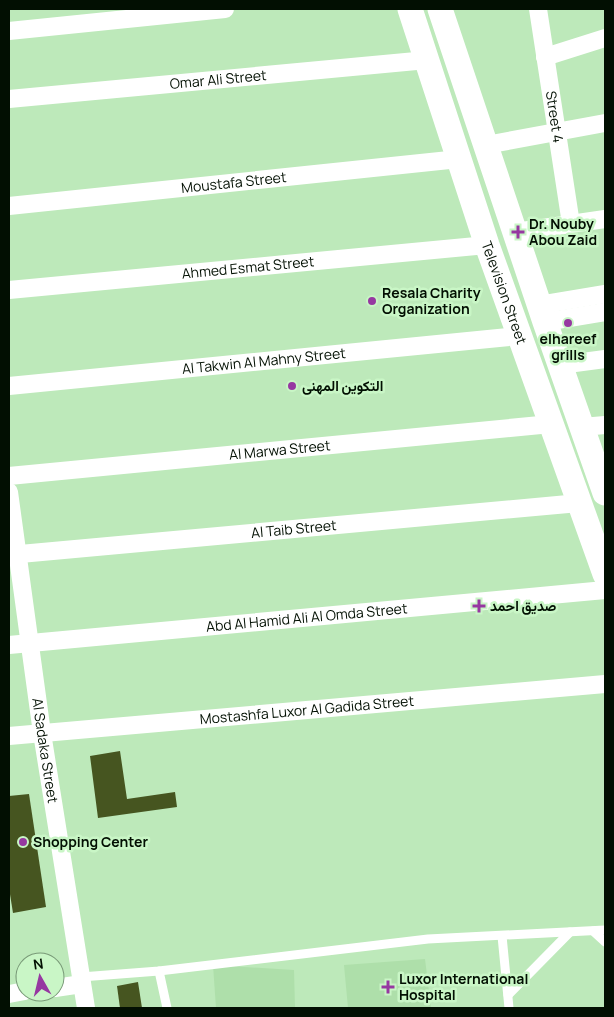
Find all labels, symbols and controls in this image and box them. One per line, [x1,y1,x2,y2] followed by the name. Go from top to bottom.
[169,65,268,93] street label: Omar Ali Street
[542,89,568,144] street label: Street 4
[180,167,288,197] street label: Moustafa Street
[529,214,597,249] place label: Dr. Nouby Abou Zaid
[511,225,525,239] marker: Dr. Nouby Abou Zaid
[477,238,532,347] street label: Television Street
[181,251,315,283] street label: Ahmed Esmat Street
[382,283,481,318] place label: Resala Charity Organization
[366,295,378,307] marker: Resala Charity Organization
[562,317,574,329] marker: elhareef grills
[540,329,597,364] place label: elhareef grills
[181,343,347,378] street label: Al Takwin Al Mahny Street
[302,376,383,395] place label: التكوين المهنى
[286,380,298,392] marker: التكوين المهنى
[228,435,332,464] street label: Al Marwa Street
[250,515,338,542] street label: Al Taib Street
[490,596,557,615] place label: صديق احمد
[205,598,409,636] street label: Abd Al Hamid Ali Al Omda Street
[472,599,486,613] marker: صديق احمد
[199,691,415,728] street label: Mostashfa Luxor Al Gadida Street
[28,697,63,805] street label: Al Sadaka Street
[33,832,148,851] place label: Shopping Center
[17,836,29,848] marker: Shopping Center
[15,952,65,1002] north arrow
[32,954,44,974] text: N
[399,969,528,1004] place label: Luxor International Hospital
[381,980,395,994] marker: Luxor International Hospital

